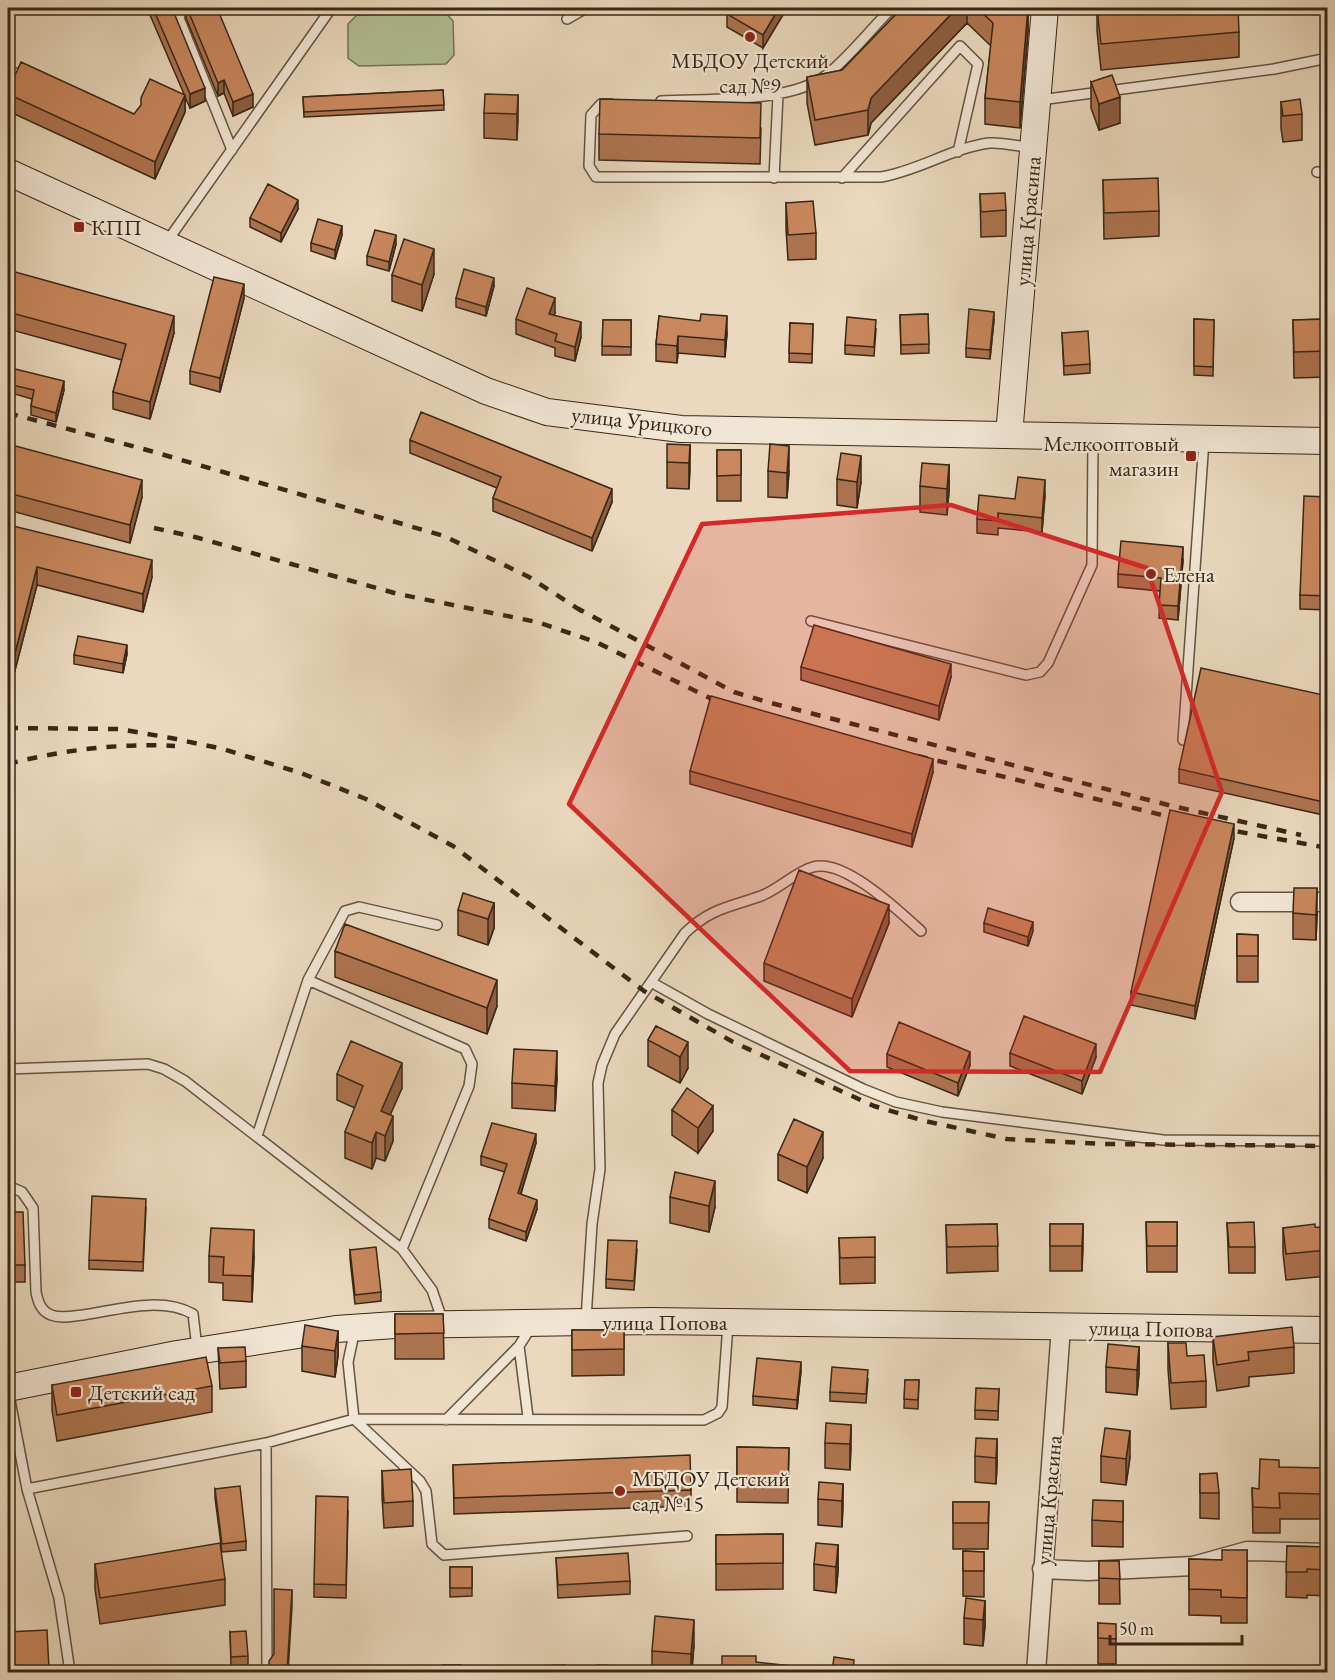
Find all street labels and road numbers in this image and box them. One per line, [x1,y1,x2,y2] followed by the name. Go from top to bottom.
[1007,155,1048,287] street label: улица Красина
[570,400,714,443] street label: улица Урицкого
[603,1308,728,1337] street label: улица Попова
[1088,1313,1214,1344] street label: улица Попова
[1028,1434,1069,1566] street label: улица Красина

